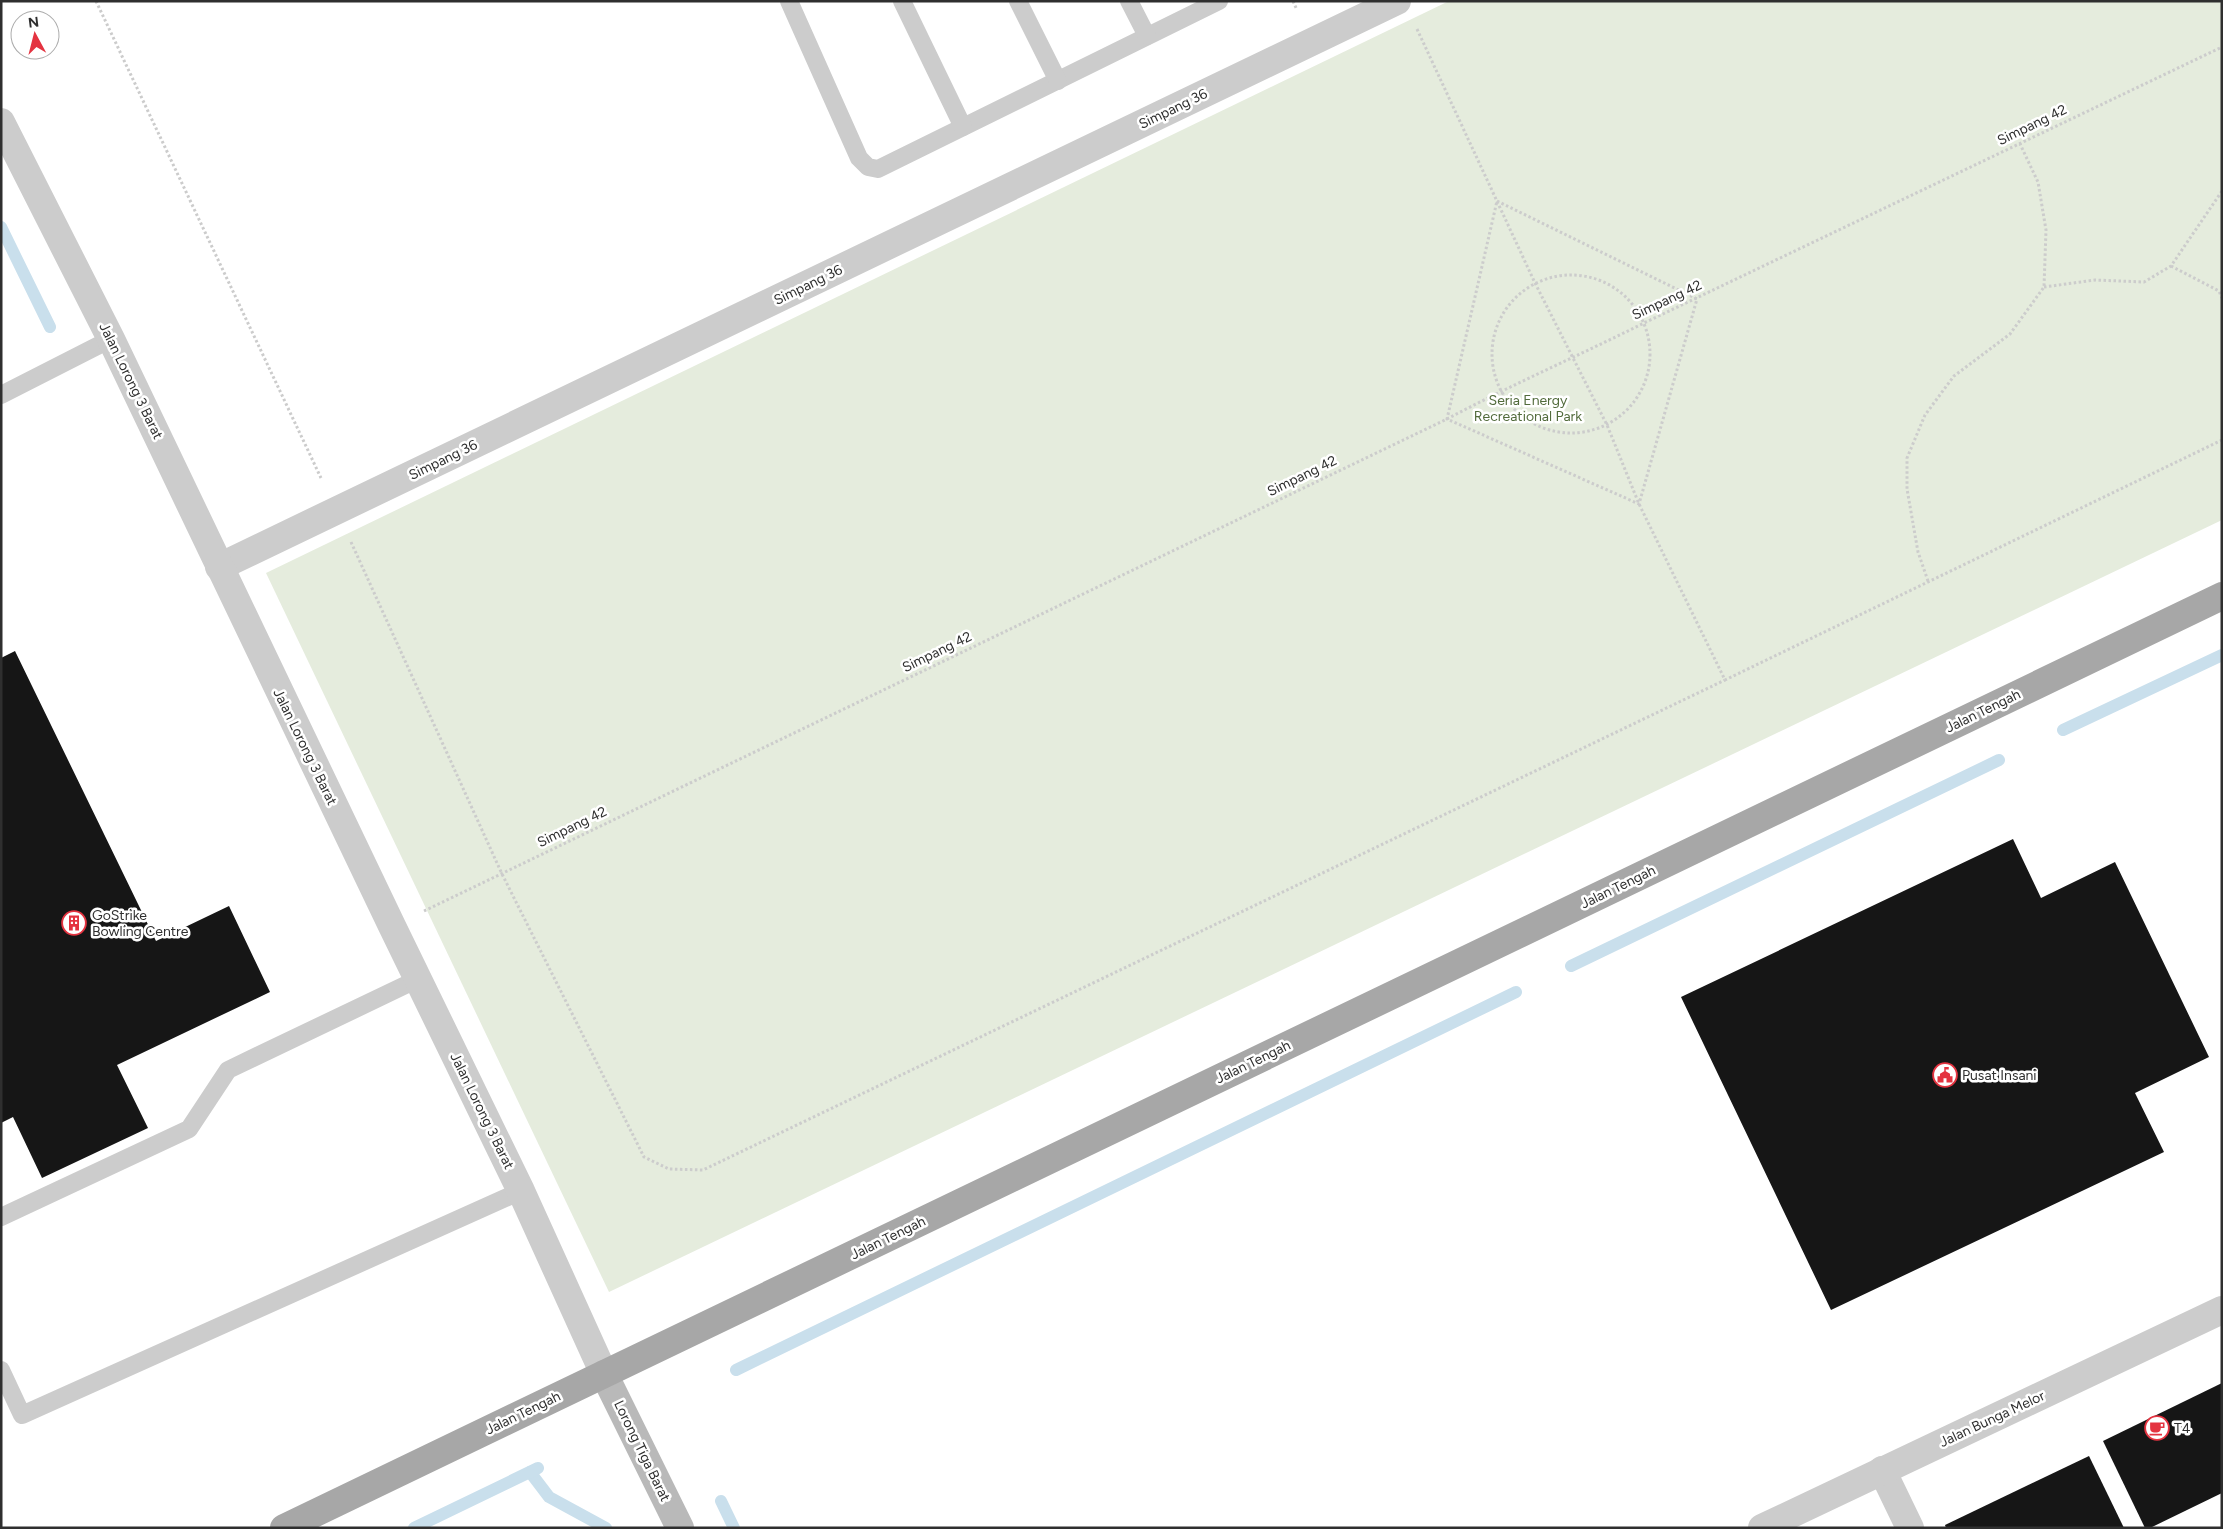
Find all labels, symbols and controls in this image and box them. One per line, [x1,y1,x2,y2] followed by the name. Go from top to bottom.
[10,10,60,60] north arrow
[27,13,40,32] text: N
[1136,85,1210,133] street label: Simpang 36
[1994,101,2070,149] street label: Simpang 42
[771,261,845,309] street label: Simpang 36
[1629,276,1705,324] street label: Simpang 42
[95,320,167,442] street label: Jalan Lorong 3 Barat
[1474,392,1582,425] park label: Seria Energy Recreational Park
[406,436,480,484] street label: Simpang 36
[1264,452,1340,500] street label: Simpang 42
[899,628,975,676] street label: Simpang 42
[1943,685,2023,736] street label: Jalan Tengah
[269,686,341,808] street label: Jalan Lorong 3 Barat
[534,803,610,851] street label: Simpang 42
[1578,861,1658,912] street label: Jalan Tengah
[92,907,189,940] place label: GoStrike Bowling Centre
[61,910,87,936] building icon: GoStrike Bowling Centre
[1213,1036,1293,1087] street label: Jalan Tengah
[446,1050,518,1172] street label: Jalan Lorong 3 Barat
[1932,1062,1958,1088] public building icon: Pusat Insani
[1962,1067,2037,1084] place label: Pusat Insani
[848,1212,928,1263] street label: Jalan Tengah
[483,1387,563,1438] street label: Jalan Tengah
[1937,1387,2048,1451] street label: Jalan Bunga Melor
[610,1398,674,1504] street label: Lorong Tiga Barat
[2144,1415,2170,1441] cafe icon: T4
[2174,1420,2191,1437] place label: T4

